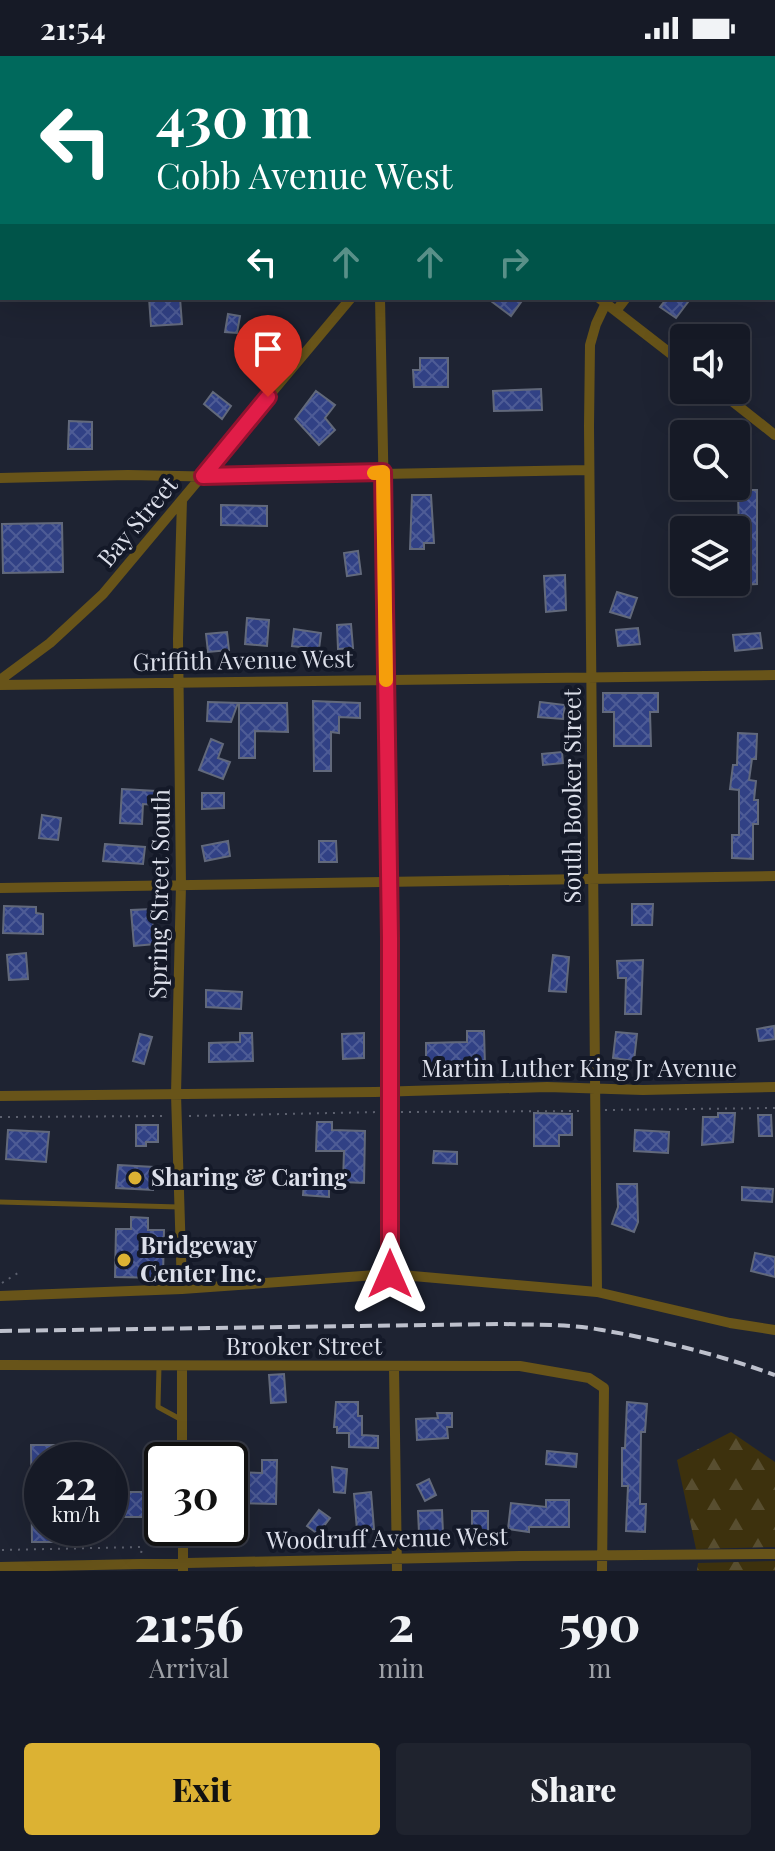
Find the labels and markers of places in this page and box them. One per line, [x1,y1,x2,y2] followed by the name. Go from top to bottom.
[234,315,302,397] pin
[151,1160,348,1192] place label: Sharing & Caring
[126,1169,144,1187] marker: Sharing & Caring
[140,1228,262,1288] place label: Bridgeway Center Inc.
[115,1251,133,1269] marker: Bridgeway Center Inc.

